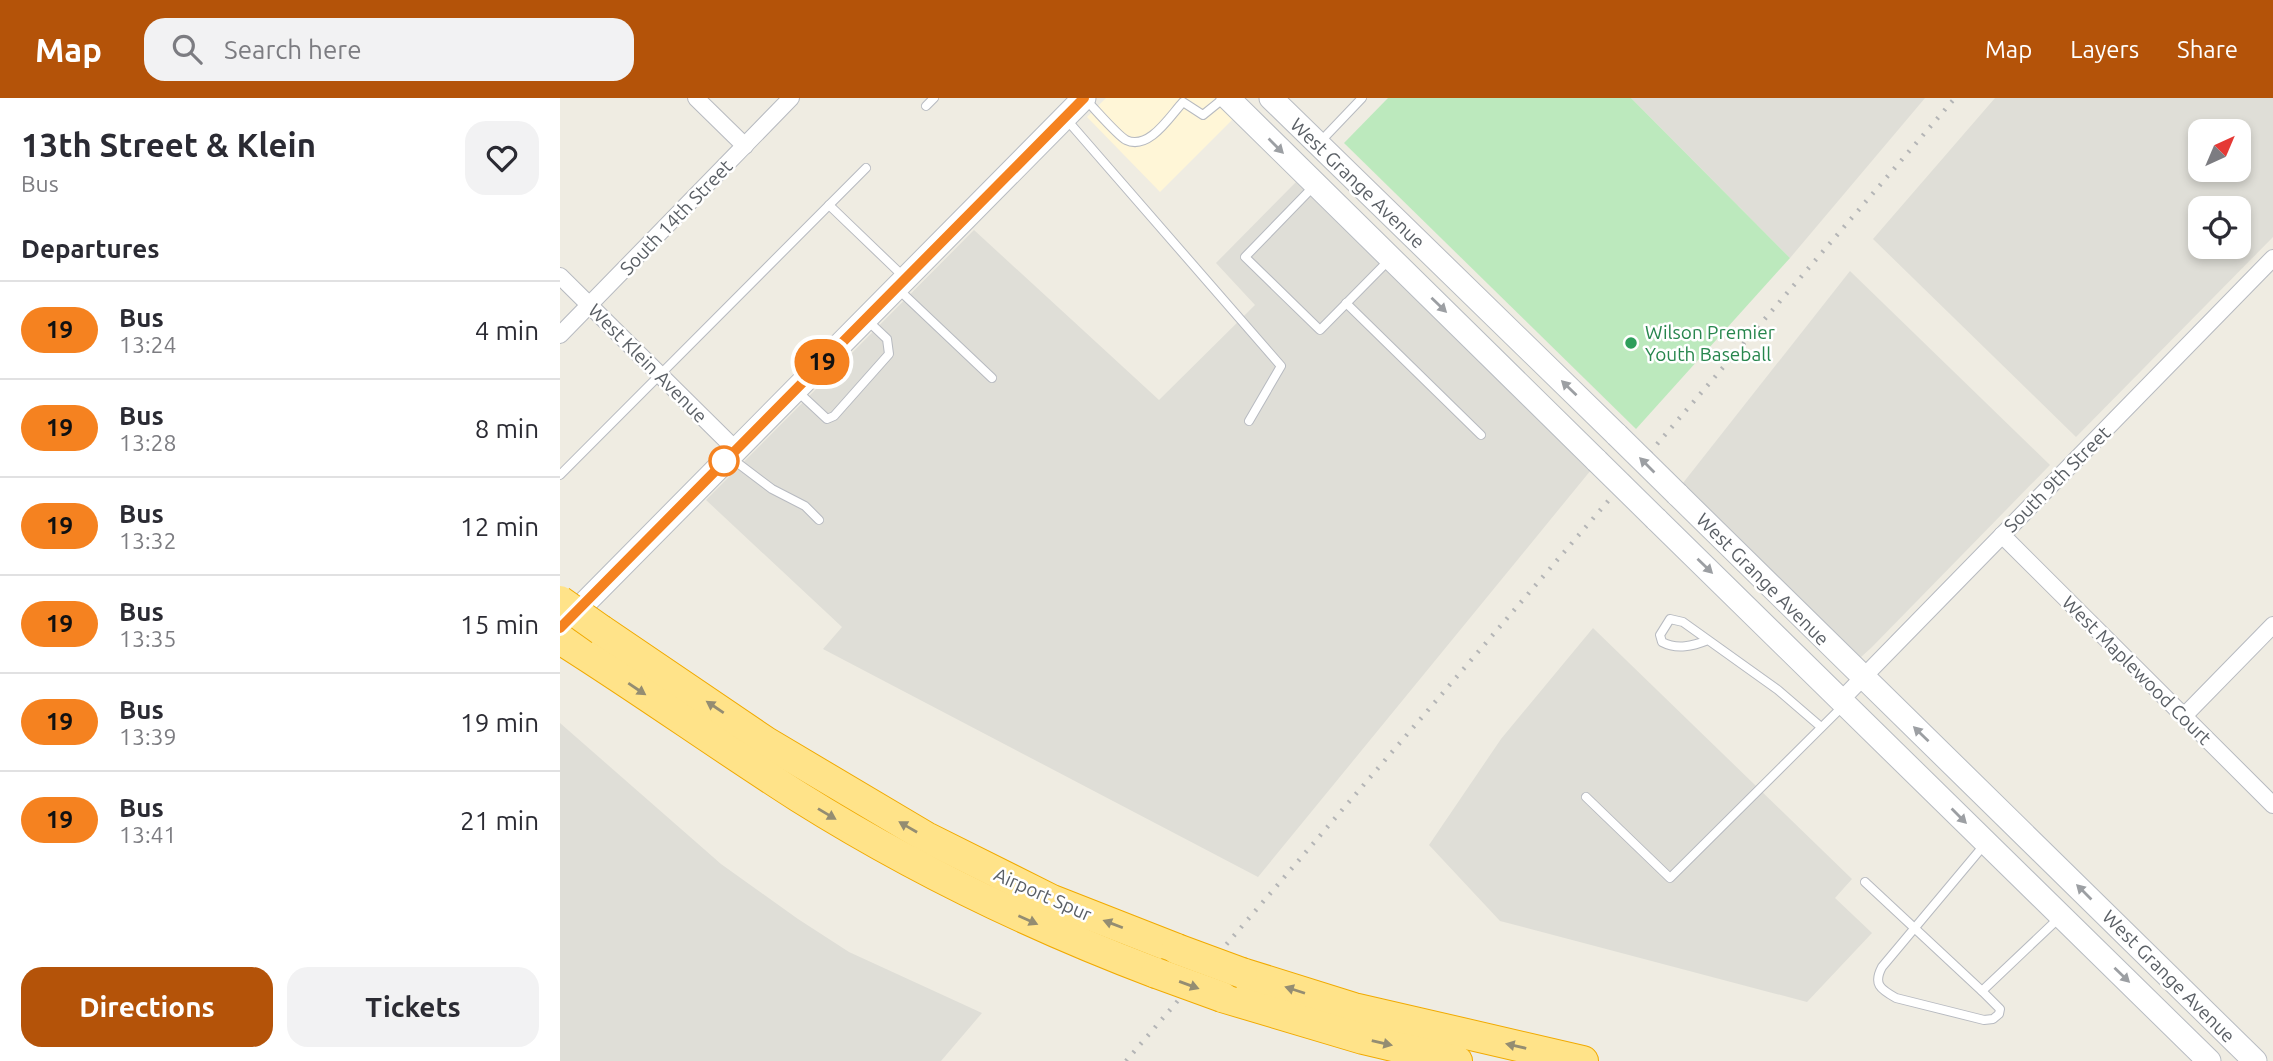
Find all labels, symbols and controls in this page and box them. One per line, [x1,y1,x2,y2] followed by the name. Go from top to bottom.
[144,18,634,81] search box
[168,30,206,68] icon: search
[35,31,102,68] text: Map
[224,35,362,64] text: Search here
[1985,36,2032,63] text: Map
[2070,36,2139,63] text: Layers
[2177,36,2238,63] text: Share
[1286,113,1430,253] street label: West Grange Avenue
[2188,119,2250,182] north arrow
[2188,119,2251,259] map controls
[465,121,539,195] button: heart
[21,126,316,163] text: 13th Street & Klein
[1268,137,1284,154] one-way arrow
[615,154,737,279] street label: South 14th Street
[21,171,59,196] text: Bus
[2188,196,2251,259] button: locate
[21,234,159,263] text: Departures
[1430,297,1447,313] one-way arrow
[584,299,712,427] street label: West Klein Avenue
[119,303,164,332] text: Bus
[46,316,73,343] text: 19
[475,316,539,345] text: 4 min
[1645,321,1775,365] place label: Wilson Premier Youth Baseball
[119,332,177,357] text: 13:24
[1623,335,1639,351] marker: Wilson Premier Youth Baseball
[790,339,854,385] line badge: 19
[808,348,836,375] text: 19
[1560,379,1577,396] one-way arrow
[119,401,164,430] text: Bus
[46,414,73,441] text: 19
[475,414,539,443] text: 8 min
[1999,421,2115,537] street label: South 9th Street
[119,430,177,455] text: 13:28
[709,446,739,476] unlabelled marker
[1639,457,1656,473] one-way arrow
[119,499,164,528] text: Bus
[1692,508,1834,650] street label: West Grange Avenue
[46,512,73,539] text: 19
[460,512,539,541] text: 12 min
[119,528,177,553] text: 13:32
[1696,558,1713,574] one-way arrow
[2058,591,2216,749] street label: West Maplewood Court
[119,597,164,626] text: Bus
[46,610,73,637] text: 19
[460,610,539,639] text: 15 min
[119,626,177,651] text: 13:35
[628,682,646,696] one-way arrow
[119,695,164,724] text: Bus
[706,700,724,714] one-way arrow
[46,708,73,735] text: 19
[460,708,539,737] text: 19 min
[119,724,177,749] text: 13:39
[1913,726,1930,742] one-way arrow
[119,793,164,822] text: Bus
[46,806,73,833] text: 19
[460,806,539,835] text: 21 min
[818,808,837,820] one-way arrow
[1951,808,1968,825] one-way arrow
[898,821,918,833] one-way arrow
[119,822,177,847] text: 13:41
[991,863,1095,925] street label: Airport Spur
[2076,884,2093,901] one-way arrow
[2098,905,2240,1047] street label: West Grange Avenue
[1018,914,1038,926] one-way arrow
[1103,919,1124,930] one-way arrow
[21,967,273,1047] button: Directions
[287,967,539,1047] button: Tickets
[2113,967,2130,984] one-way arrow
[1179,980,1200,991] one-way arrow
[1285,985,1306,995] one-way arrow
[1371,1038,1393,1049] one-way arrow
[1505,1040,1527,1051] one-way arrow

